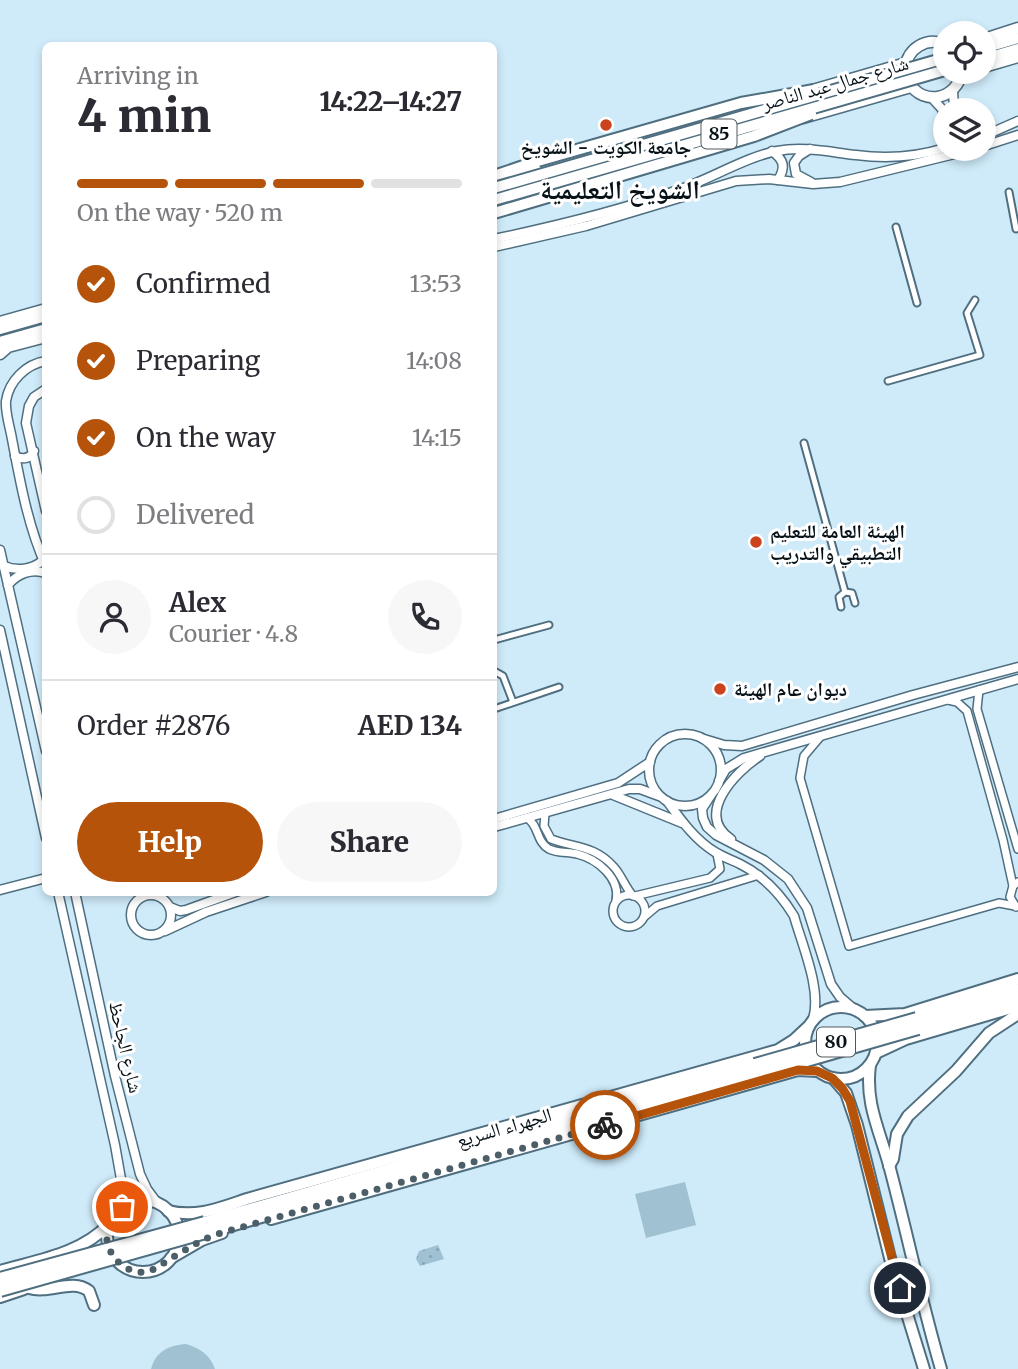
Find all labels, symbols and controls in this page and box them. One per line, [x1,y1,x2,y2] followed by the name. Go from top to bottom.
[933,21,996,161] map controls
[933,21,996,84] button: locate
[758,51,911,116] street label: شارع جمال عبد الناصر
[77,61,199,90] text: Arriving in
[319,85,462,118] text: 14:22–14:27
[77,87,211,145] text: 4 min
[933,98,996,161] button: layers
[598,117,614,133] marker: جامعة الكويت - الشويخ
[702,119,736,148] road number: 85
[521,135,691,160] place label: جامعة الكويت - الشويخ
[540,173,700,207] district label: الشويخ التعليمية
[77,198,283,227] text: On the way · 520 m
[77,265,115,303] icon: check
[136,267,271,300] text: Confirmed
[410,269,462,298] text: 13:53
[77,342,115,380] icon: check
[136,344,260,377] text: Preparing
[406,346,462,375] text: 14:08
[77,419,115,457] icon: check
[136,421,276,454] text: On the way
[412,423,462,452] text: 14:15
[136,498,255,531] text: Delivered
[770,519,905,569] place label: الهيئة العامة للتعليم التطبيقي والتدريب
[748,534,764,550] marker: الهيئة العامة للتعليم التطبيقي والتدريب
[77,580,151,654] button: person
[388,580,462,654] button: phone
[169,586,226,619] text: Alex
[169,619,298,648] text: Courier · 4.8
[734,677,847,703] place label: ديوان عام الهيئة
[712,681,728,697] marker: ديوان عام الهيئة
[77,709,230,742] text: Order #2876
[358,709,462,742] text: AED 134
[77,802,263,882] button: Help
[277,802,462,882] button: Share
[104,999,148,1095] street label: شارع الجاحظ
[817,1028,855,1056] road number: 80
[570,1090,640,1160] courier
[454,1102,555,1153] street label: الجهراء السريع
[586,1106,624,1144] icon: bike
[92,1177,152,1237] pin
[103,1188,141,1226] icon: bag
[870,1258,930,1318] pin
[881,1269,919,1307] icon: home

